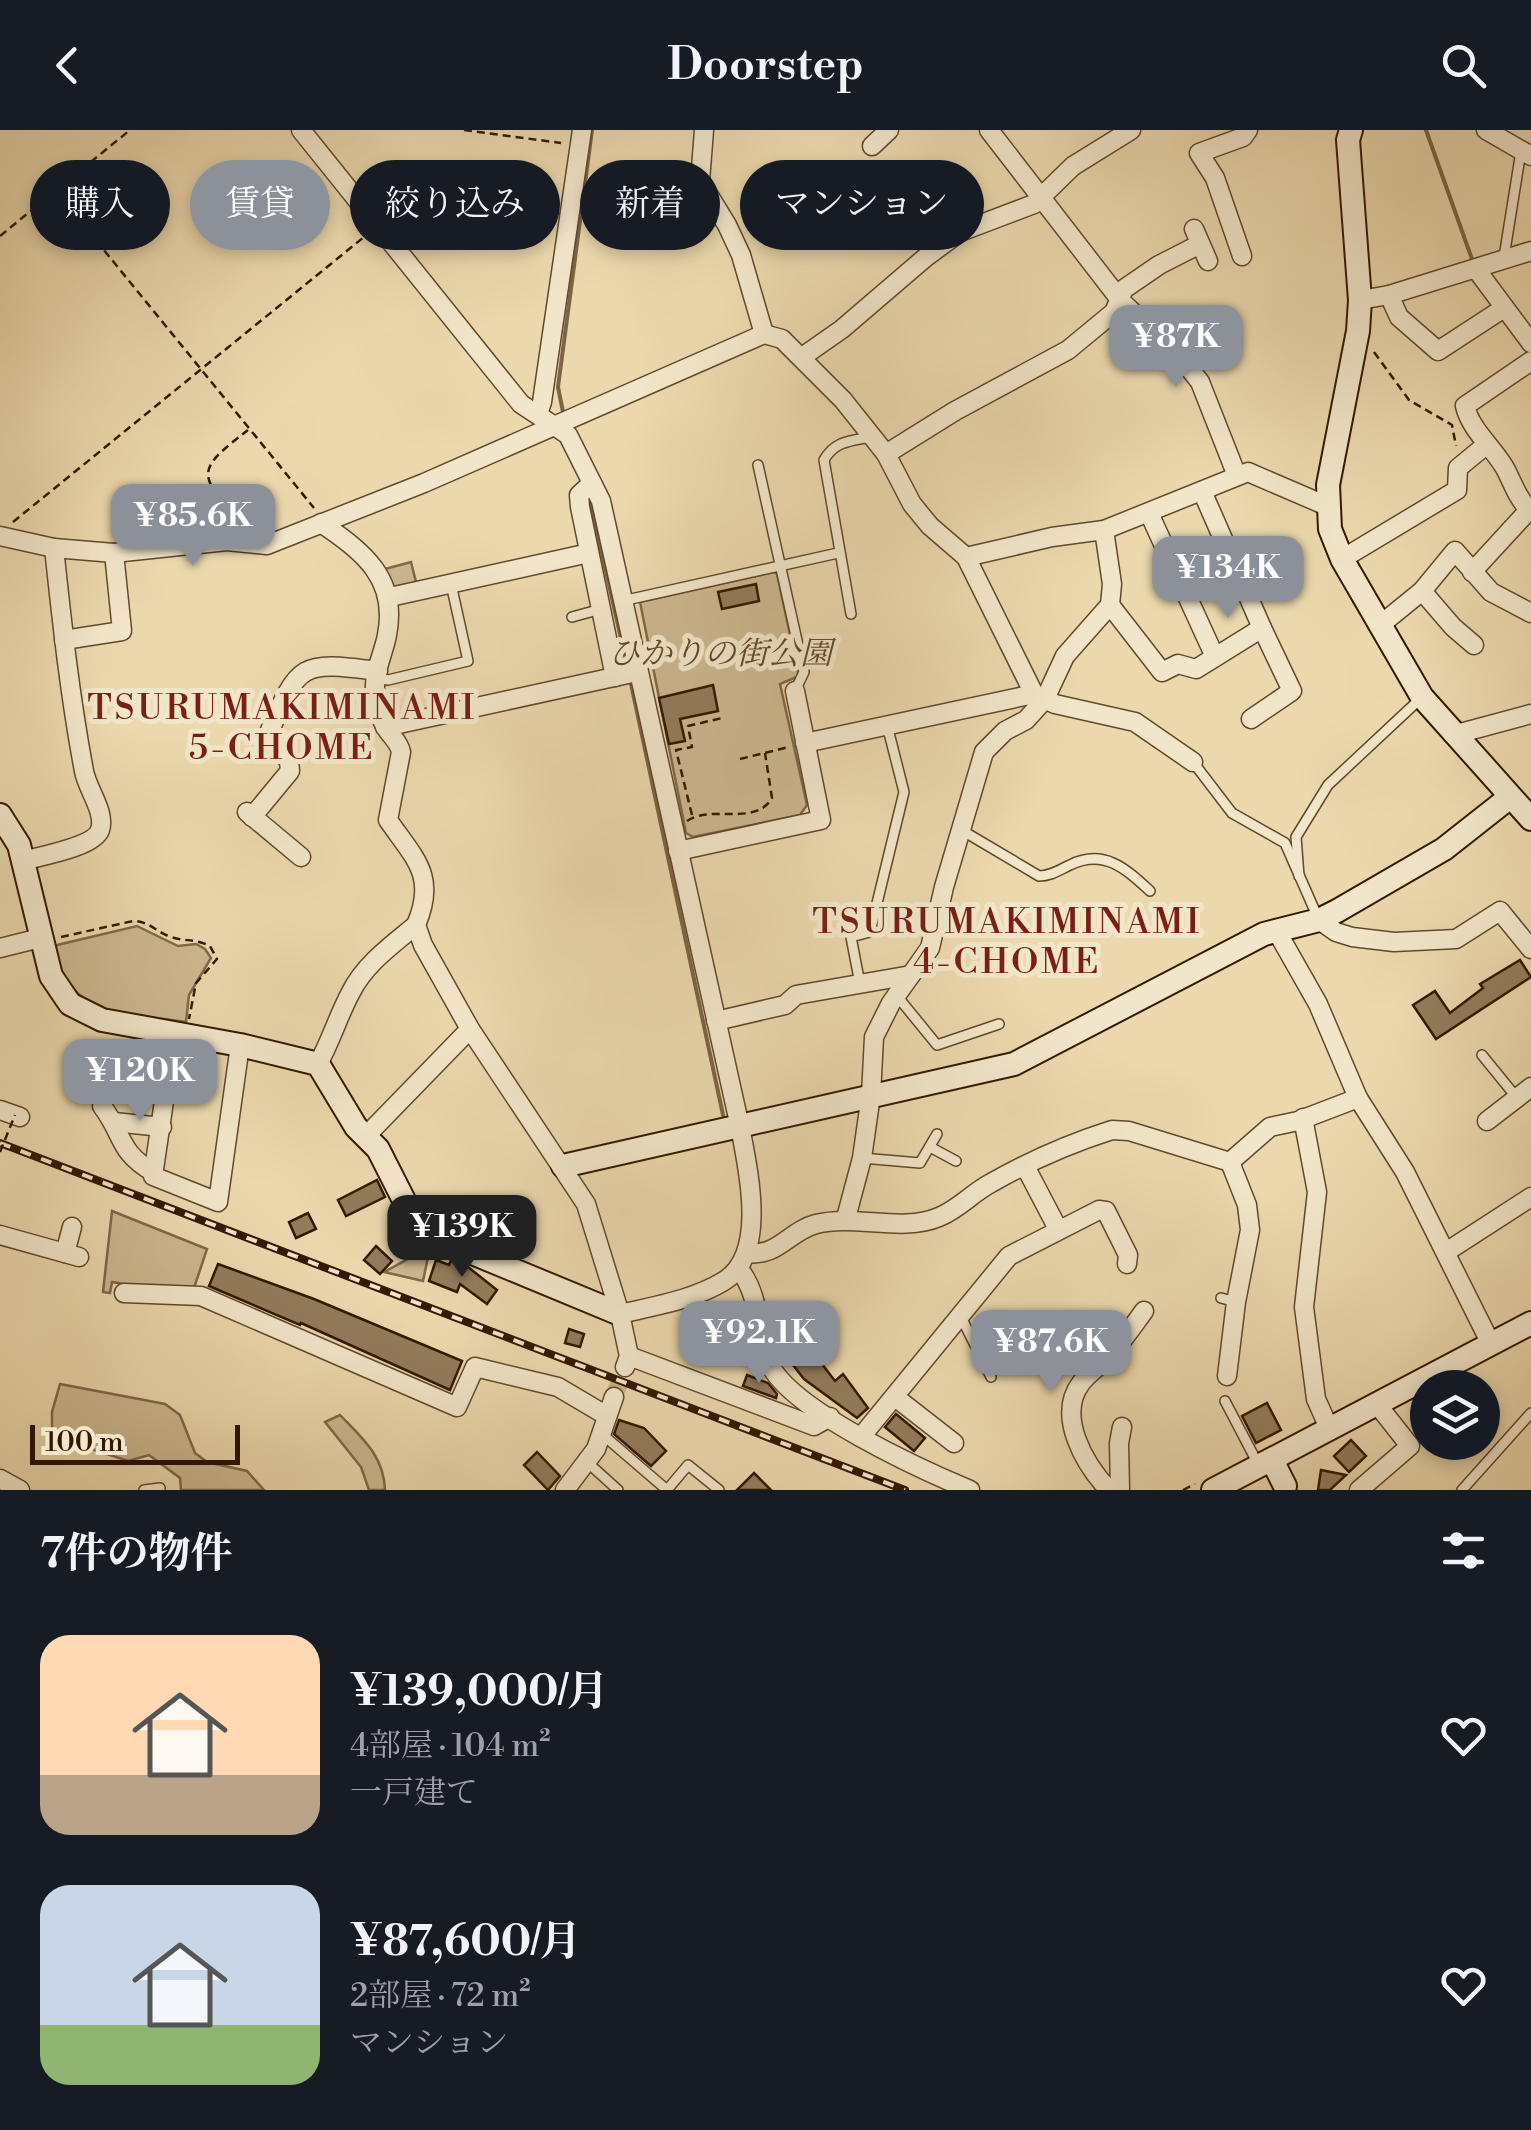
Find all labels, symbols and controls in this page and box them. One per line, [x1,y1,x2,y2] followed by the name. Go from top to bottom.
[667,37,864,94] text: Doorstep
[40,38,95,93] icon: back
[1436,38,1491,93] icon: search
[30,160,170,250] chip: 購入
[190,160,330,250] chip: 賃貸
[350,160,560,250] chip: 絞り込み
[580,160,720,250] chip: 新着
[740,160,984,250] chip: マンション
[1117,305,1235,390] pin: ¥87K
[1131,317,1221,357] text: ¥87K
[112,484,274,569] pin: ¥85.6K
[133,496,253,536] text: ¥85.6K
[1158,536,1298,621] pin: ¥134K
[1174,548,1282,588] text: ¥134K
[608,634,837,674] park label: ひかりの街公園
[87,687,477,770] district label: TSURUMAKIMINAMI 5-CHOME
[812,901,1202,984] district label: TSURUMAKIMINAMI 4-CHOME
[70,1039,210,1124] pin: ¥120K
[85,1051,195,1091] text: ¥120K
[392,1195,532,1280] pin: ¥139K
[409,1207,515,1247] text: ¥139K
[678,1301,840,1386] pin: ¥92.1K
[970,1310,1132,1395] pin: ¥87.6K
[701,1313,817,1353] text: ¥92.1K
[993,1322,1109,1362] text: ¥87.6K
[1410,1370,1500,1460] map controls
[1410,1370,1500,1460] button: layers
[30,1420,240,1464] scale bar
[45,1425,124,1460] text: 100 m
[1436,1523,1491,1578] icon: filters
[40,1528,233,1581] text: 7件の物件
[350,1666,609,1719] text: ¥139,000/月
[120,1675,240,1795] icon: home
[1436,1708,1491,1763] icon: heart
[350,1726,550,1766] text: 4部屋 · 104 m²
[350,1773,478,1813] text: 一戸建て
[350,1916,581,1969] text: ¥87,600/月
[120,1925,240,2045] icon: home
[1436,1958,1491,2013] icon: heart
[350,1976,531,2016] text: 2部屋 · 72 m²
[350,2023,509,2063] text: マンション

